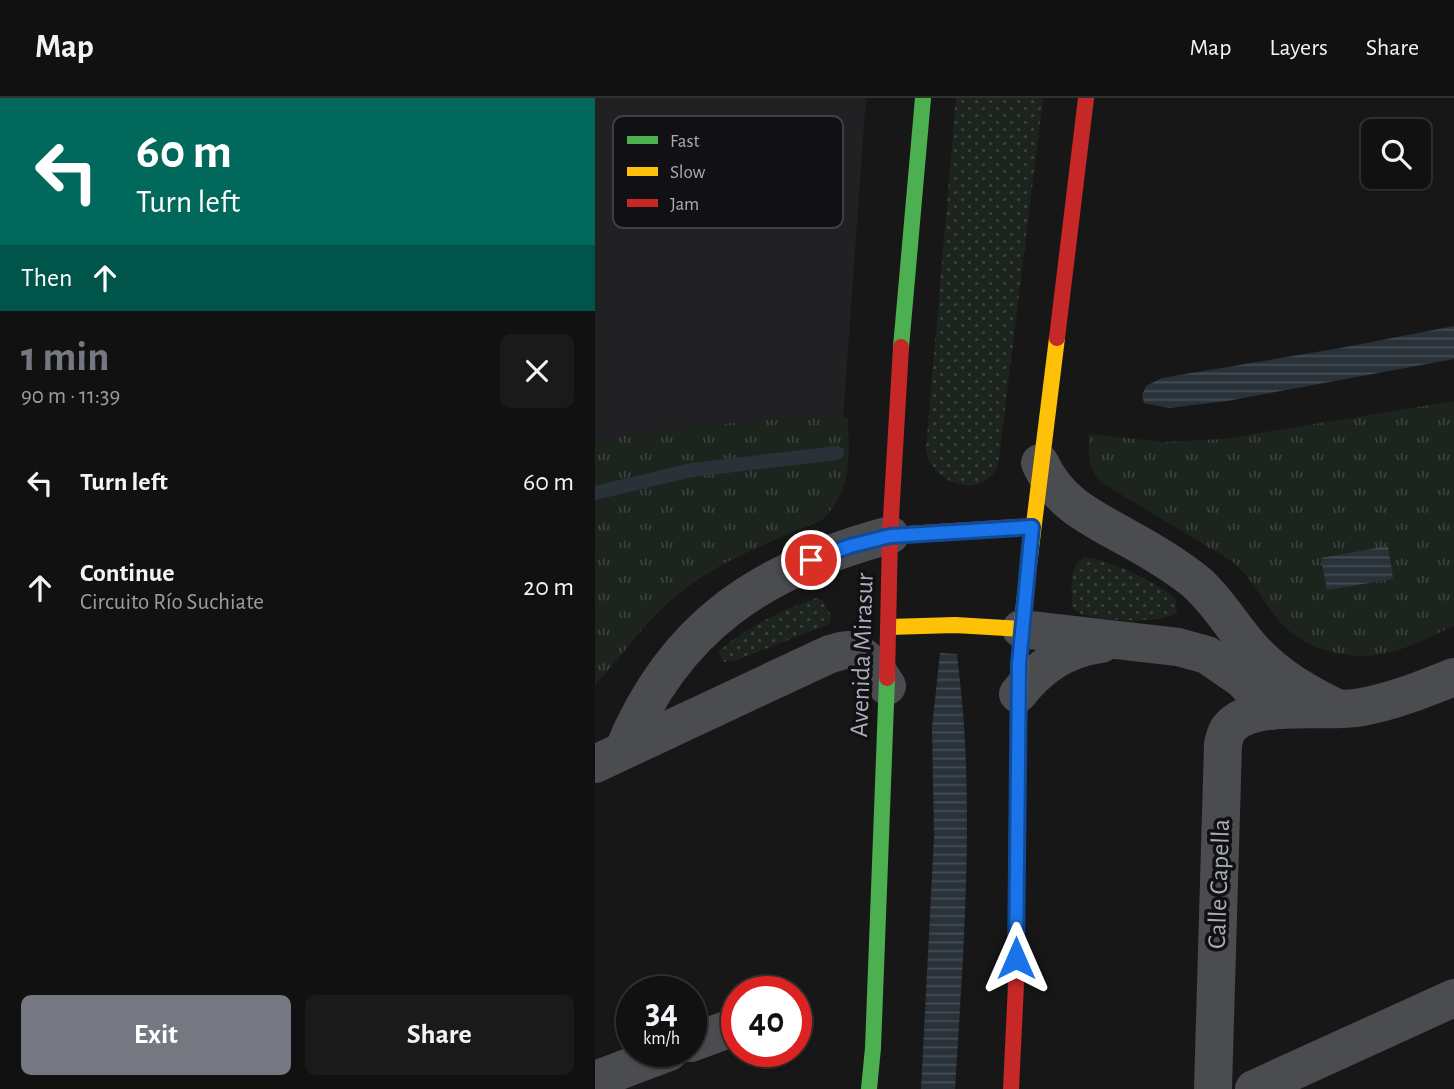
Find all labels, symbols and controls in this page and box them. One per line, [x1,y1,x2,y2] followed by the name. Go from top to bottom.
[35,31,94,64] text: Map
[1189,36,1231,60] text: Map
[1269,36,1328,60] text: Layers
[1366,36,1419,60] text: Share
[613,116,843,228] legend
[1361,119,1431,189] map controls
[1361,119,1431,189] button: search
[21,126,112,217] icon: left
[136,128,232,177] text: 60 m
[670,132,700,151] text: Fast
[670,163,706,182] text: Slow
[136,186,240,218] text: Turn left
[670,195,699,214] text: Jam
[86,259,124,297] icon: ahead
[21,265,72,291] text: Then
[500,334,574,408] button: close
[21,336,110,378] text: 1 min
[21,385,120,408] text: 90 m · 11:39
[21,464,59,502] icon: left
[80,469,168,495] text: Turn left
[523,469,574,495] text: 60 m
[781,530,841,590] pin
[792,541,830,579] icon: arrive
[80,560,175,586] text: Continue
[21,569,59,607] icon: ahead
[846,572,878,738] street label: Avenida Mirasur
[523,574,574,600] text: 20 m
[80,591,264,614] text: Circuito Río Suchiate
[1204,818,1234,950] street label: Calle Capella
[979,921,1053,995] position arrow
[721,976,812,1067] speed limit sign: 40
[21,995,291,1075] button: Exit
[305,995,574,1075] button: Share
[645,995,678,1030] text: 34
[643,1030,680,1048] text: km/h

